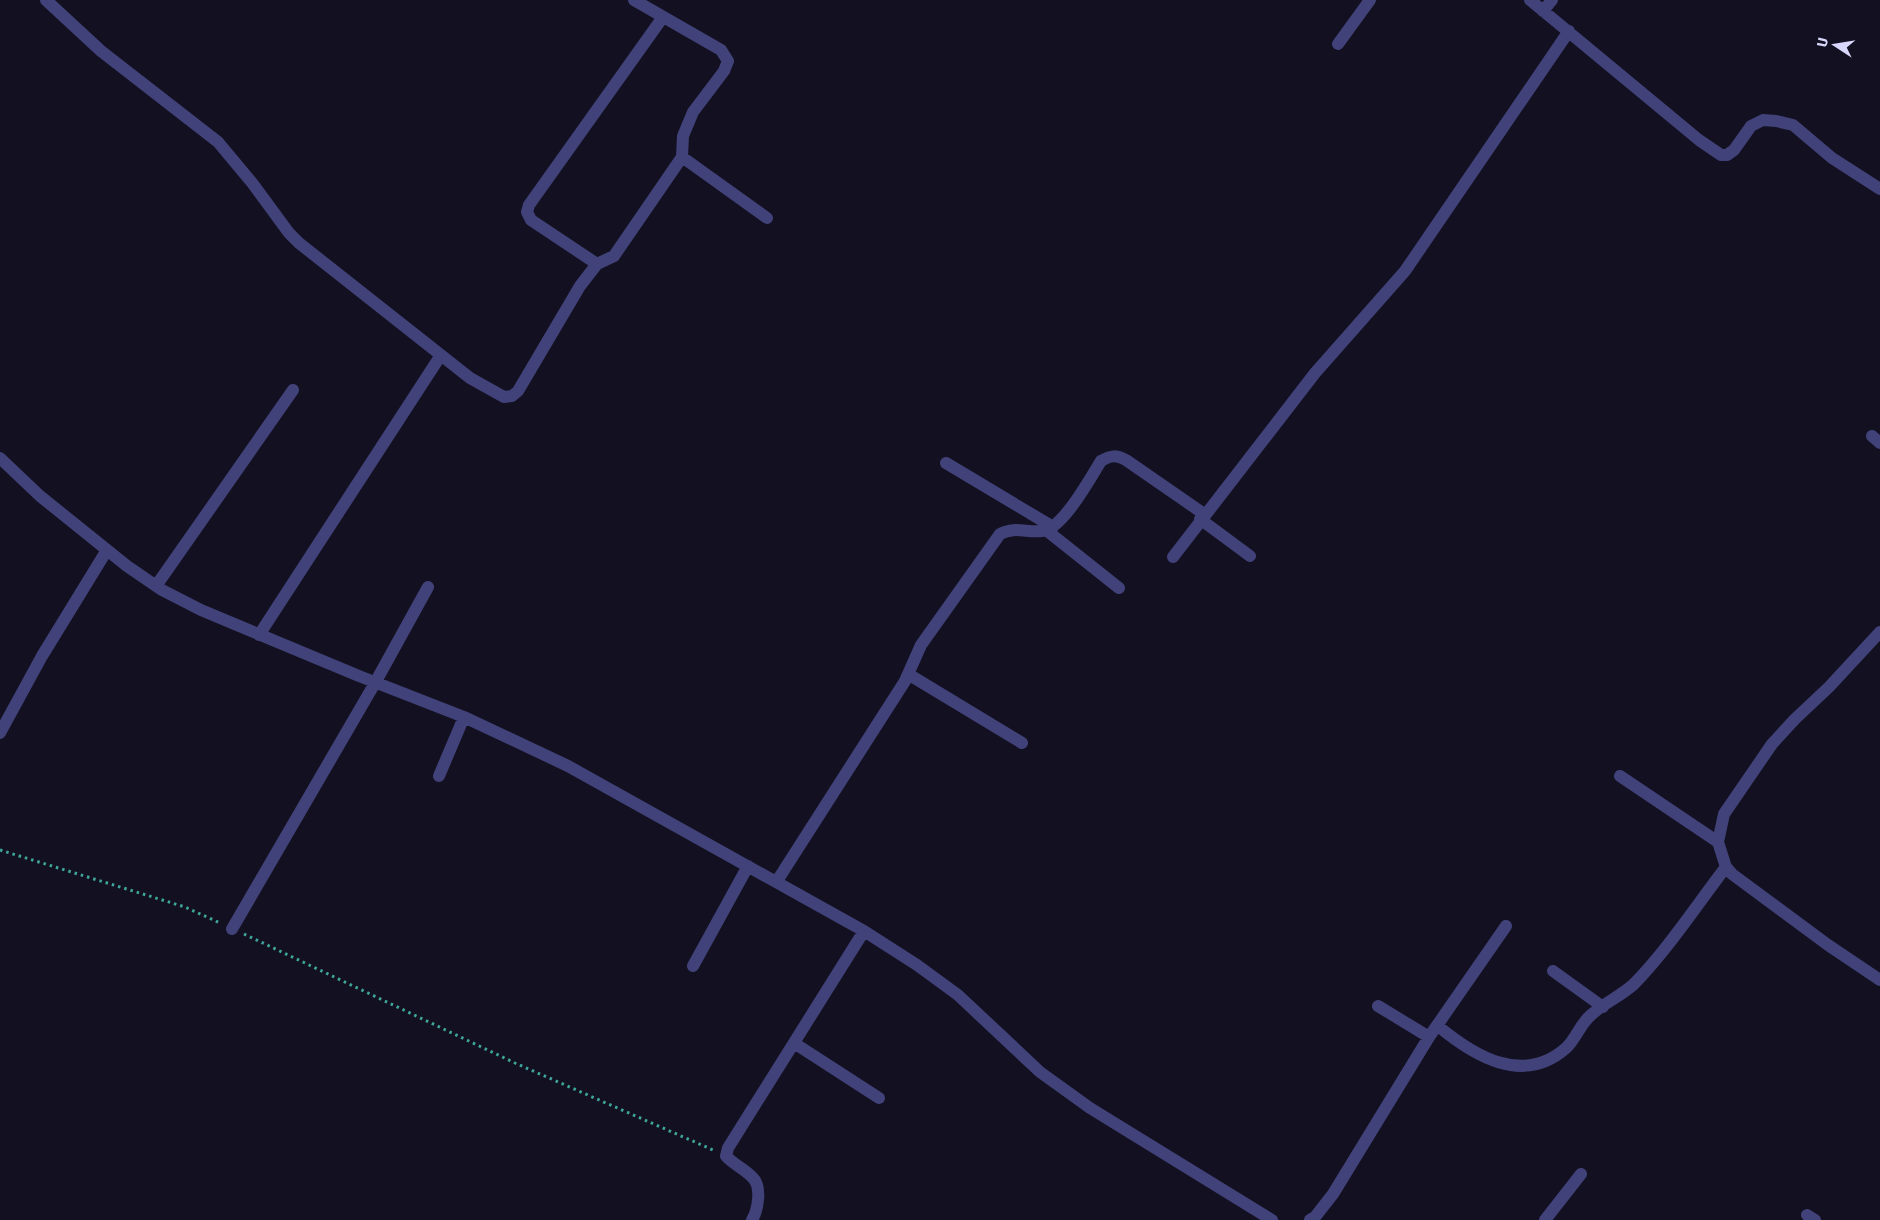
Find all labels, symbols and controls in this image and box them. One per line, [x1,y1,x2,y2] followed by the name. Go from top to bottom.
[1810,20,1860,70] north arrow
[1814,36,1832,49] text: U

